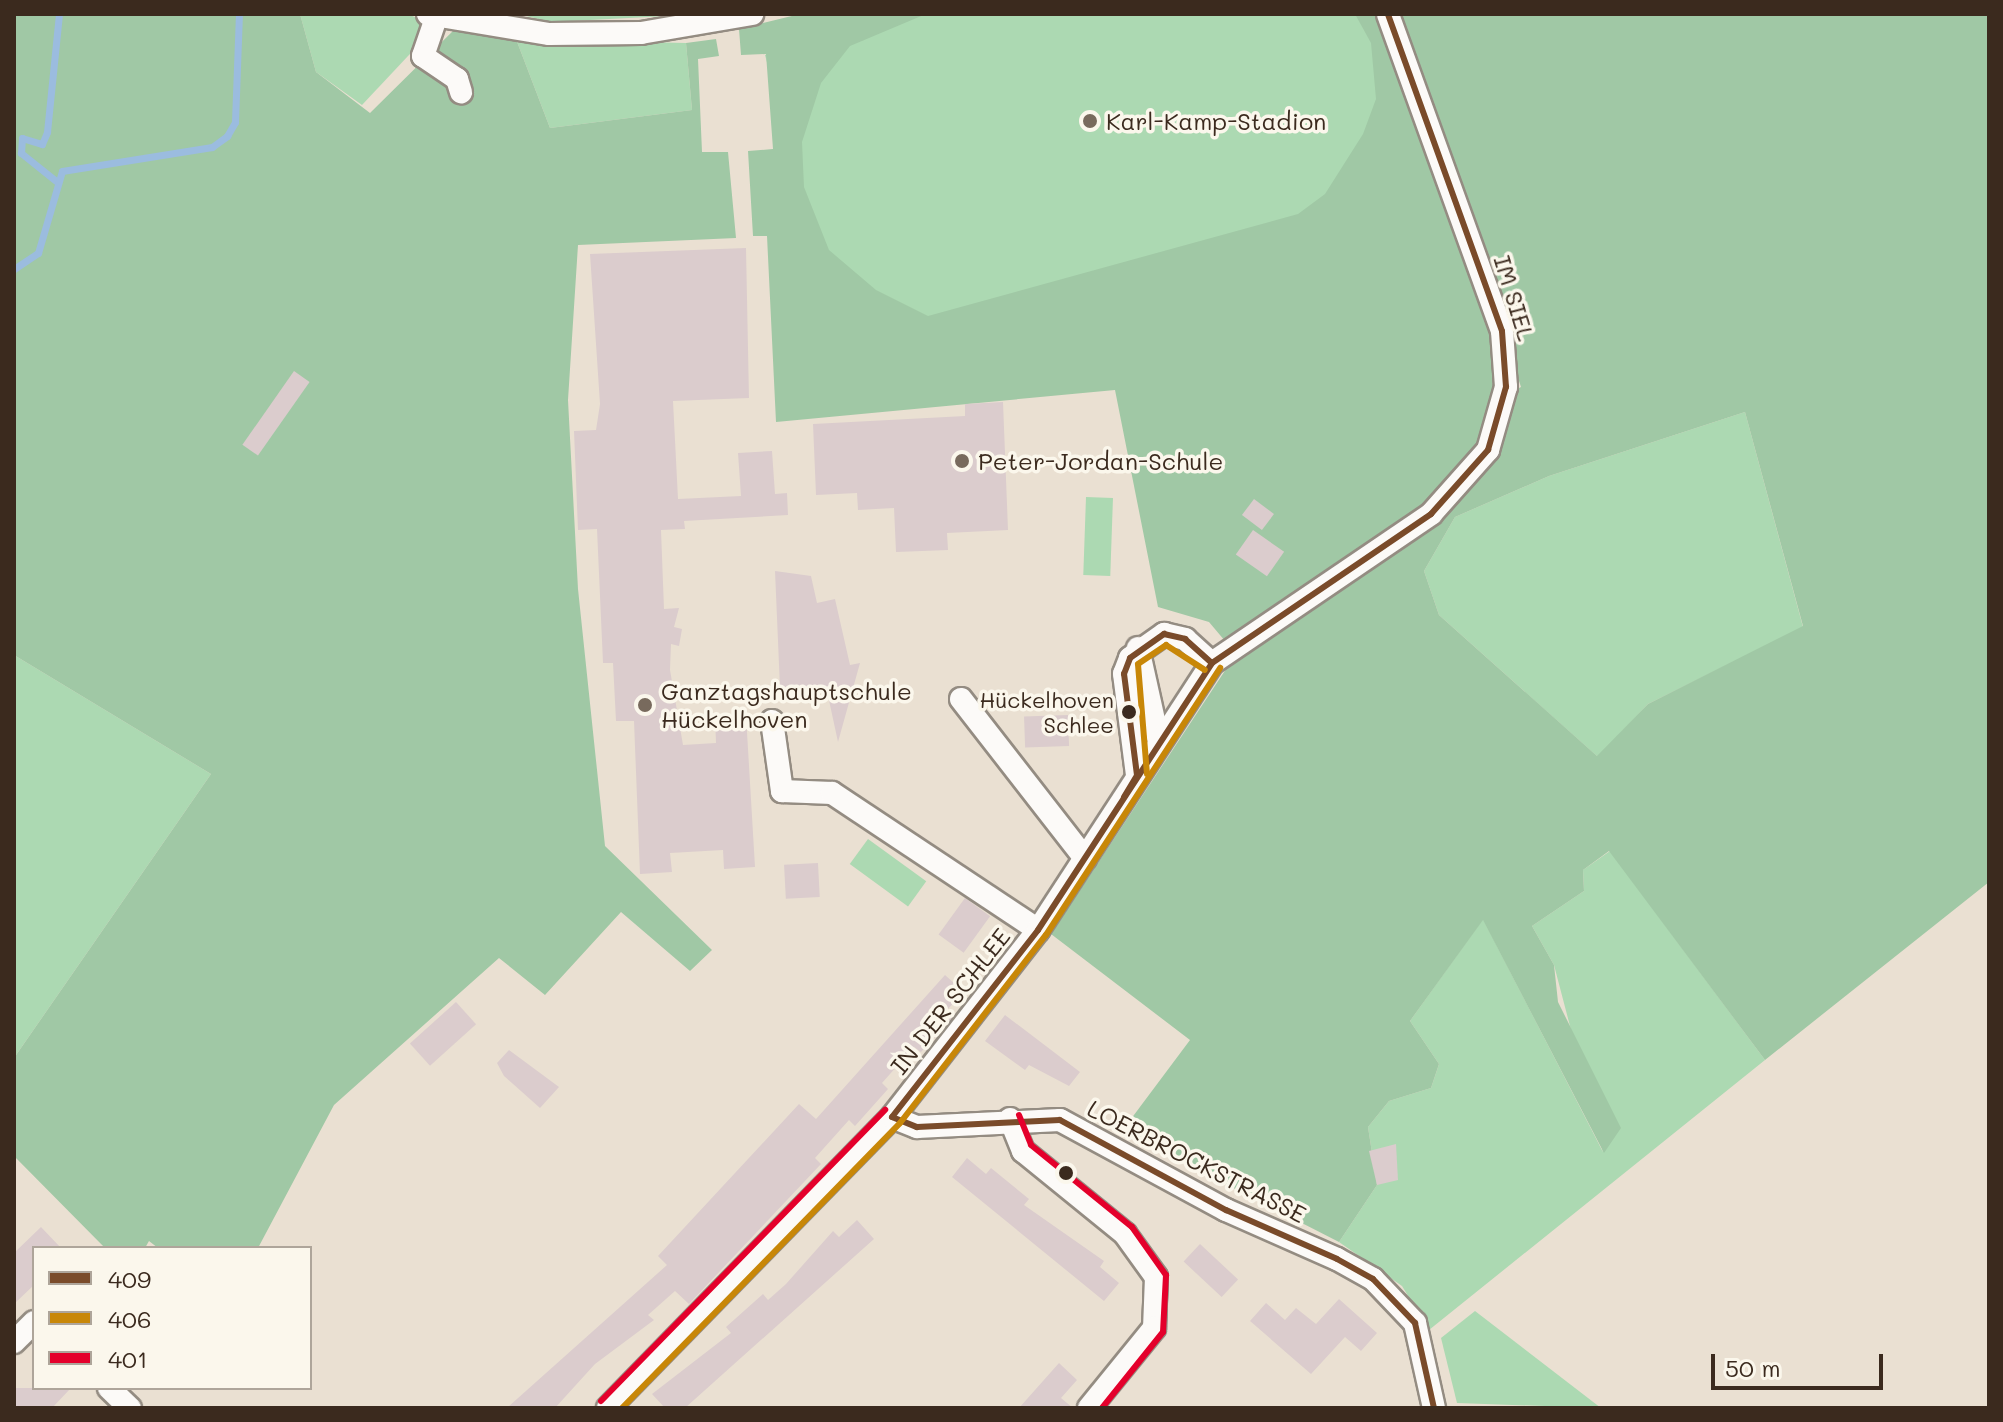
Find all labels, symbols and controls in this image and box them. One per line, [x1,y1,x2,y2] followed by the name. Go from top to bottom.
[1106,107,1326,135] place label: Karl-Kamp-Stadion
[1081,112,1099,130] marker: Karl-Kamp-Stadion
[1488,252,1542,344] street label: IM SIEL
[978,447,1223,475] place label: Peter-Jordan-Schule
[953,452,971,470] marker: Peter-Jordan-Schule
[661,677,912,733] place label: Ganztagshauptschule Hückelhoven
[980,686,1114,738] place label: Hückelhoven Schlee
[636,696,654,714] marker: Ganztagshauptschule Hückelhoven
[1121,704,1137,720] marker: Hückelhoven Schlee
[884,922,1016,1080] street label: IN DER SCHLEE
[1083,1093,1311,1229] street label: LOERBROCKSTRASSE
[1058,1165,1074,1181] unlabelled marker
[32,1246,312,1390] legend
[108,1263,151,1294] text: 409
[108,1303,151,1334] text: 406
[1715,1338,1887,1388] scale bar
[108,1343,148,1374] text: 401
[1725,1352,1781,1383] text: 50 m

